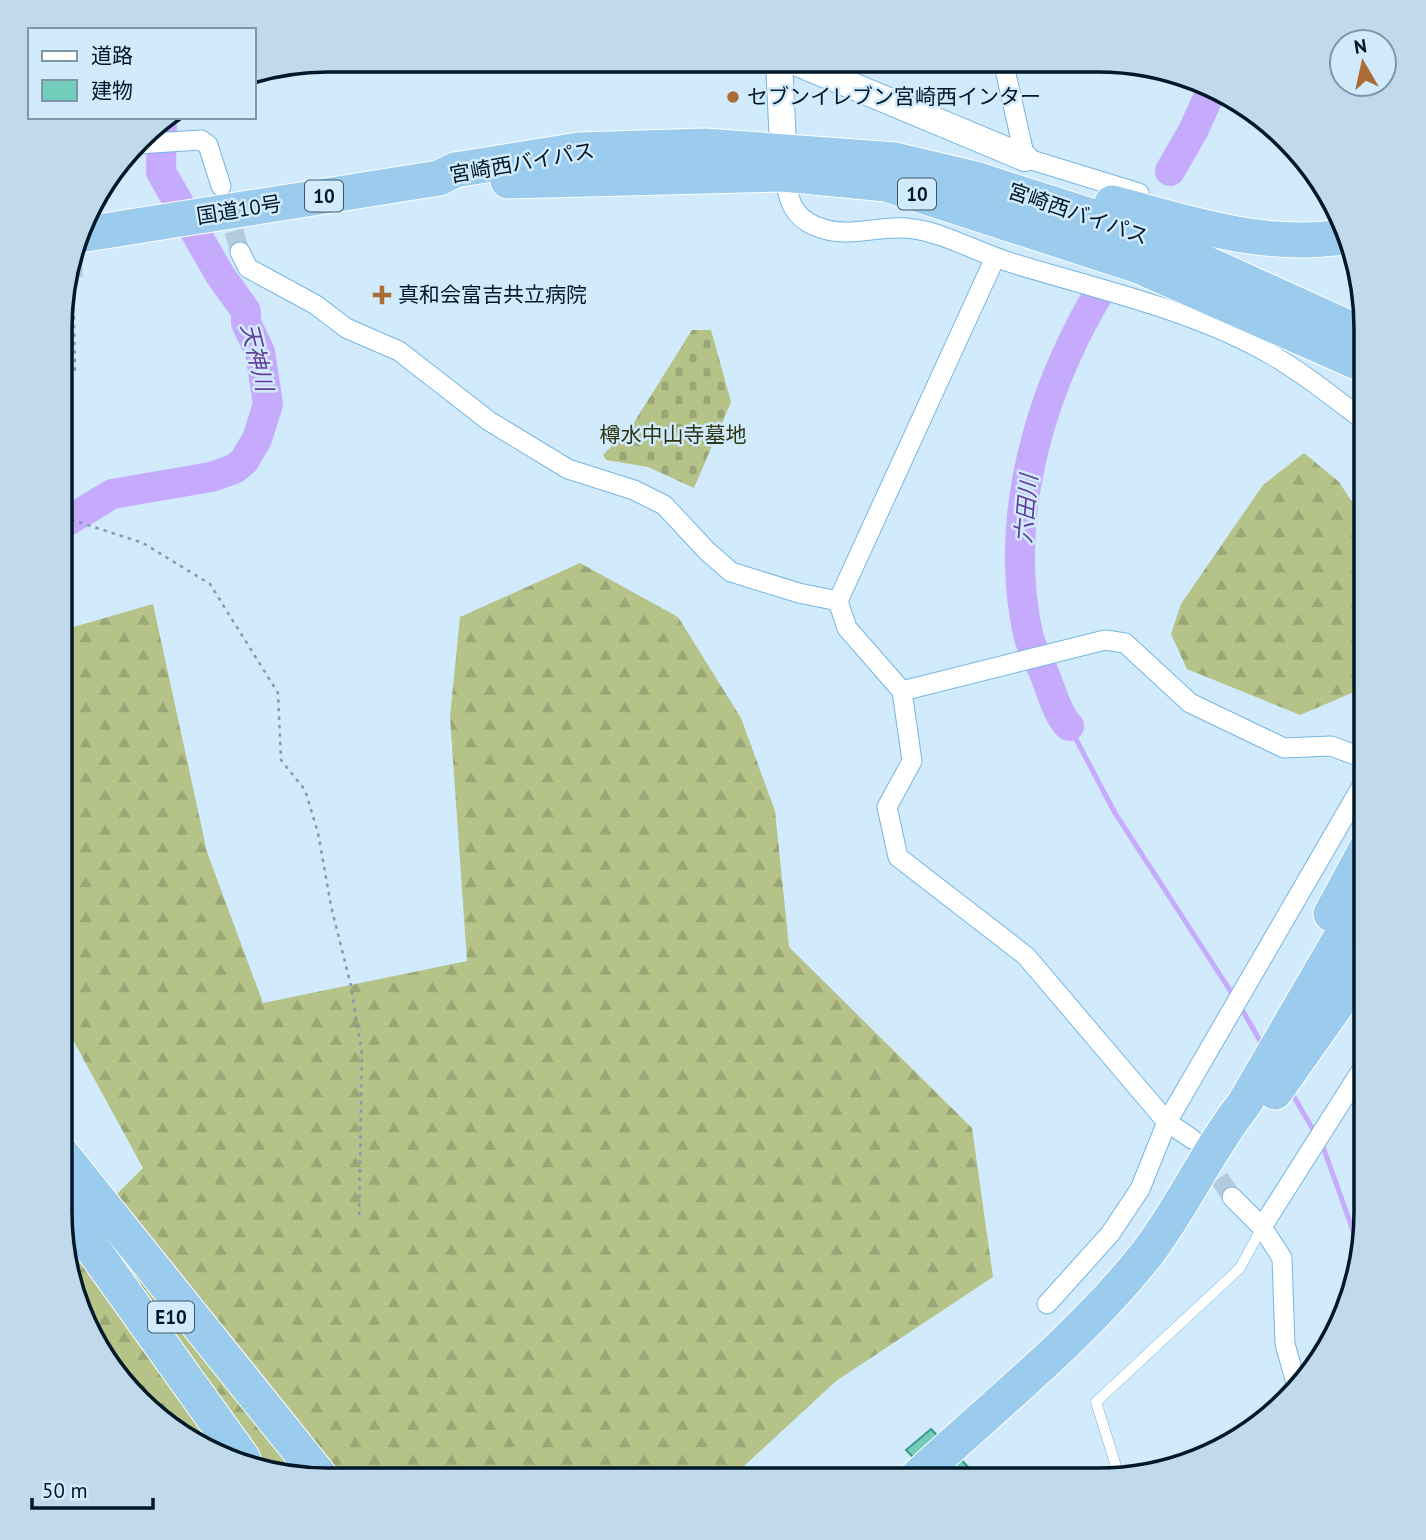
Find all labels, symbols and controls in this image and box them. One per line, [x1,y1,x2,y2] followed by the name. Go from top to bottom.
[28,28,256,119] legend
[1328,28,1398,98] north arrow
[1352,33,1368,59] text: N
[91,42,133,69] text: 道路
[91,77,133,104] text: 建物
[747,83,1041,110] place label: セブンイレブン宮崎西インター
[725,89,741,105] marker: セブンイレブン宮崎西インター
[447,136,596,189] street label: 宮崎西バイパス
[1004,177,1152,250] street label: 宮崎西バイパス
[898,178,936,210] road number: 10
[305,180,343,212] road number: 10
[194,189,283,230] street label: 国道10号
[398,281,587,308] place label: 真和会富吉共立病院
[372,285,392,305] marker: 真和会富吉共立病院
[235,320,281,397] water label: 天神川
[600,421,747,448] park label: 樽水中山寺墓地
[1008,470,1043,545] water label: 六田川
[148,1302,194,1332] road number: E10
[32,1466,152,1510] scale bar
[42,1477,88,1504] text: 50 m

